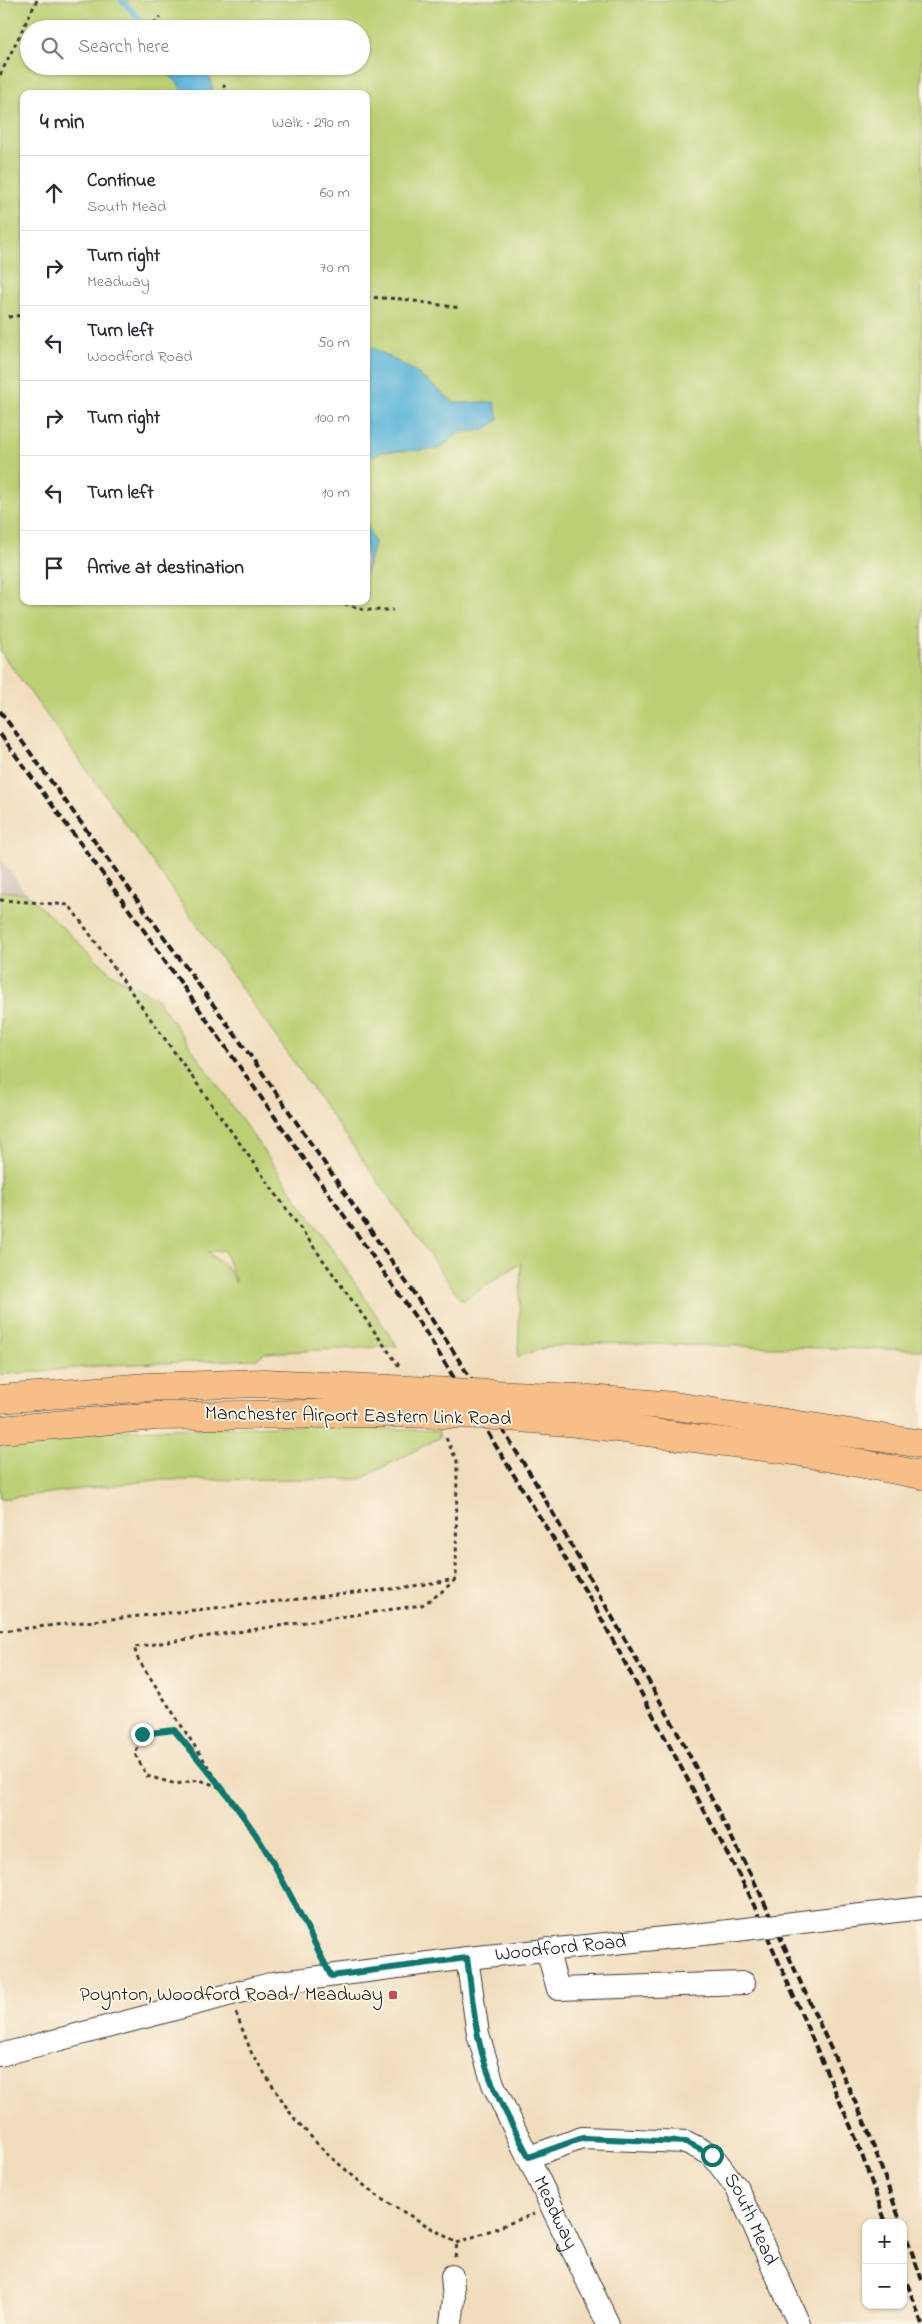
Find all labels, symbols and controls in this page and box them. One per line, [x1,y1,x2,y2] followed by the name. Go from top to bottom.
[20,20,370,75] search box
[38,34,66,62] icon: search
[78,34,169,61] text: Search here
[40,108,84,138] text: 4 min
[272,111,350,135] text: Walk · 290 m
[87,168,155,195] text: Continue
[40,179,68,207] icon: ahead
[320,181,350,205] text: 60 m
[87,195,166,219] text: South Mead
[87,243,160,270] text: Turn right
[40,254,68,282] icon: right
[320,256,350,280] text: 70 m
[87,270,150,294] text: Meadway
[87,318,154,345] text: Turn left
[40,329,68,357] icon: left
[318,331,350,355] text: 50 m
[87,345,193,369] text: Woodford Road
[40,404,68,432] icon: right
[87,405,160,432] text: Turn right
[315,406,350,430] text: 100 m
[40,479,68,507] icon: left
[87,480,154,507] text: Turn left
[322,481,350,505] text: 10 m
[40,554,68,582] icon: arrive
[87,555,244,582] text: Arrive at destination
[205,1400,511,1434] street label: Manchester Airport Eastern Link Road
[131,1723,154,1746] route end
[493,1927,628,1970] street label: Woodford Road
[79,1981,383,2010] place label: Poynton, Woodford Road / Meadway
[387,1989,399,2001] marker: Poynton, Woodford Road / Meadway
[701,2144,724,2167] route start
[716,2167,785,2270] street label: South Mead
[525,2171,585,2255] street label: Meadway
[862,2219,907,2309] map controls
[862,2219,907,2264] button: +
[862,2264,907,2309] button: −

